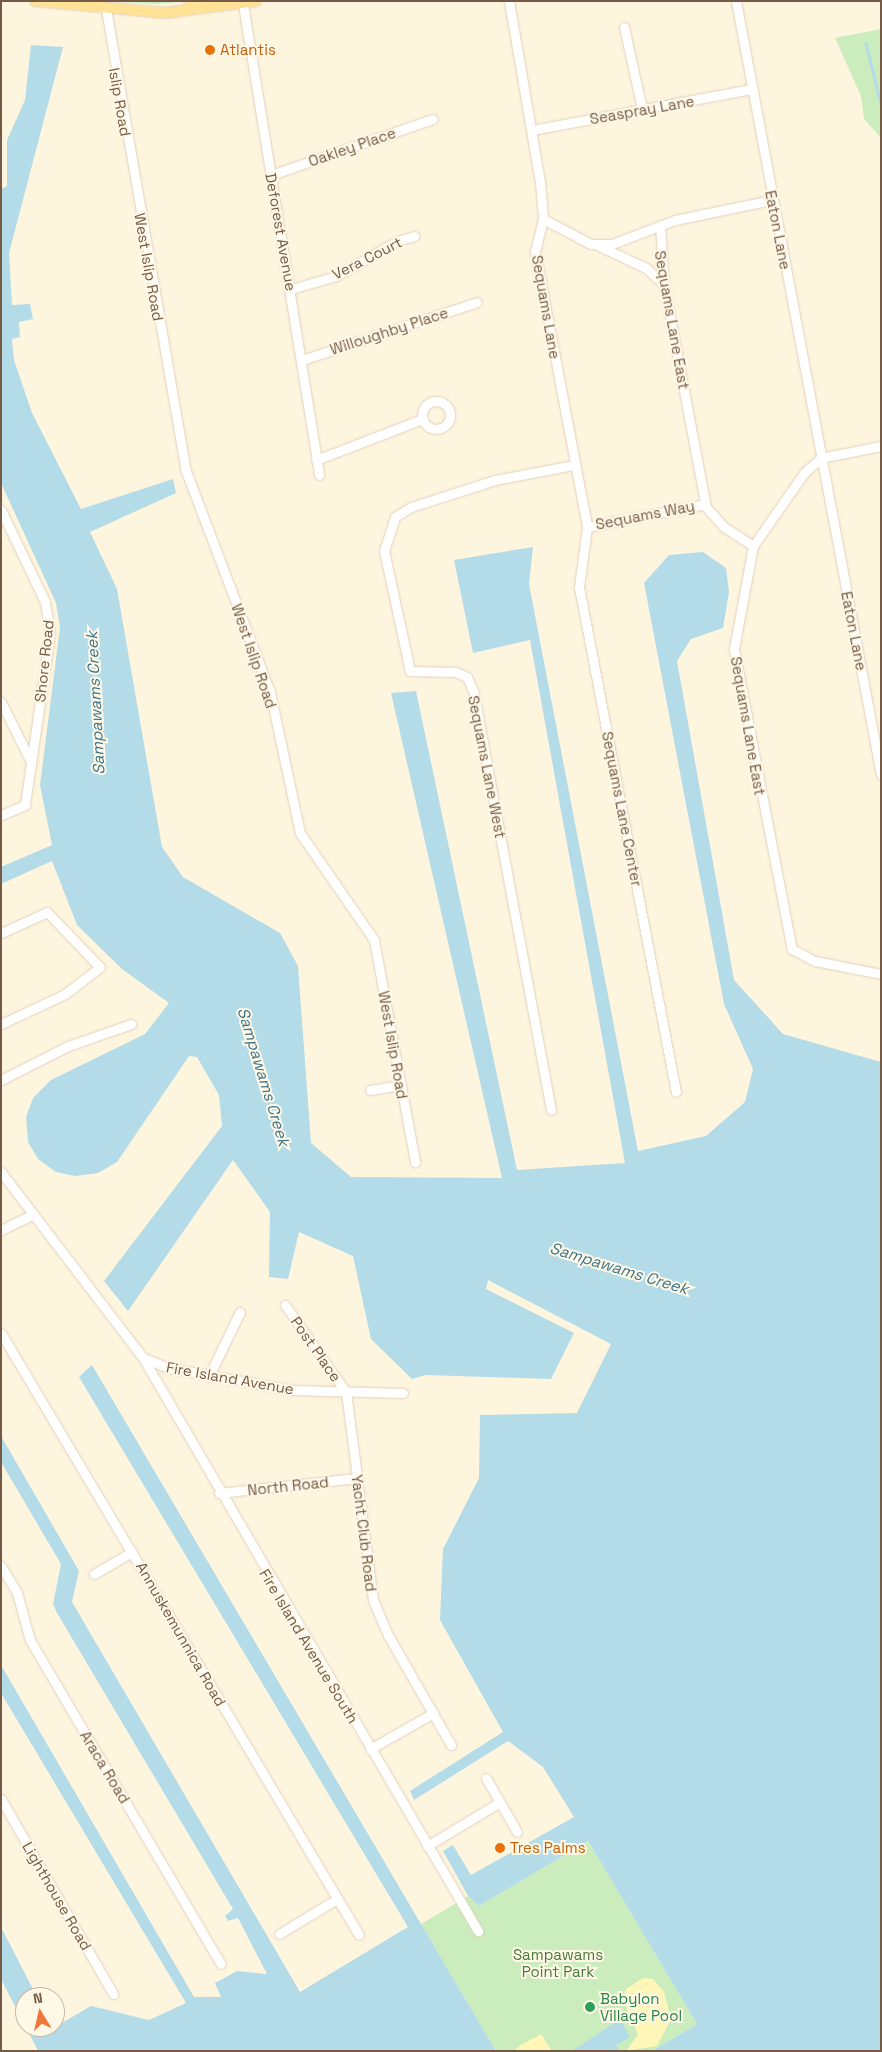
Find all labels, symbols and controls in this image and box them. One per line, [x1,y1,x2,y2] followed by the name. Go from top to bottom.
[220,41,276,59] place label: Atlantis
[204,44,216,56] marker: Atlantis
[105,66,135,138] street label: Islip Road
[588,92,696,128] street label: Seaspray Lane
[306,124,398,170] street label: Oakley Place
[262,171,300,293] street label: Deforest Avenue
[761,189,795,271] street label: Eaton Lane
[131,212,167,322] street label: West Islip Road
[329,233,405,283] street label: Vera Court
[651,249,693,391] street label: Sequams Lane East
[528,254,564,360] street label: Sequams Lane
[328,303,450,359] street label: Willoughby Place
[594,497,696,533] street label: Sequams Way
[837,590,871,672] street label: Eaton Lane
[228,601,280,711] street label: West Islip Road
[31,619,57,703] street label: Shore Road
[83,631,109,775] water label: Sampawams Creek
[727,655,769,797] street label: Sequams Lane East
[464,694,510,840] street label: Sequams Lane West
[598,730,646,888] street label: Sequams Lane Center
[375,990,411,1100] street label: West Islip Road
[233,1005,293,1149] water label: Sampawams Creek
[547,1239,691,1299] water label: Sampawams Creek
[287,1313,345,1385] street label: Post Place
[165,1358,295,1398] street label: Fire Island Avenue
[246,1473,330,1499] street label: North Road
[348,1473,380,1593] street label: Yacht Club Road
[132,1559,230,1709] street label: Annuskemunnica Road
[256,1565,362,1727] street label: Fire Island Avenue South
[76,1727,134,1807] street label: Araca Road
[19,1838,95,1954] street label: Lighthouse Road
[510,1839,586,1857] place label: Tres Palms
[494,1842,506,1854] marker: Tres Palms
[513,1945,603,1980] park label: Sampawams Point Park
[15,1987,65,2037] north arrow
[32,1989,44,2008] text: N
[600,1989,682,2024] place label: Babylon Village Pool
[584,2001,596,2013] marker: Babylon Village Pool

